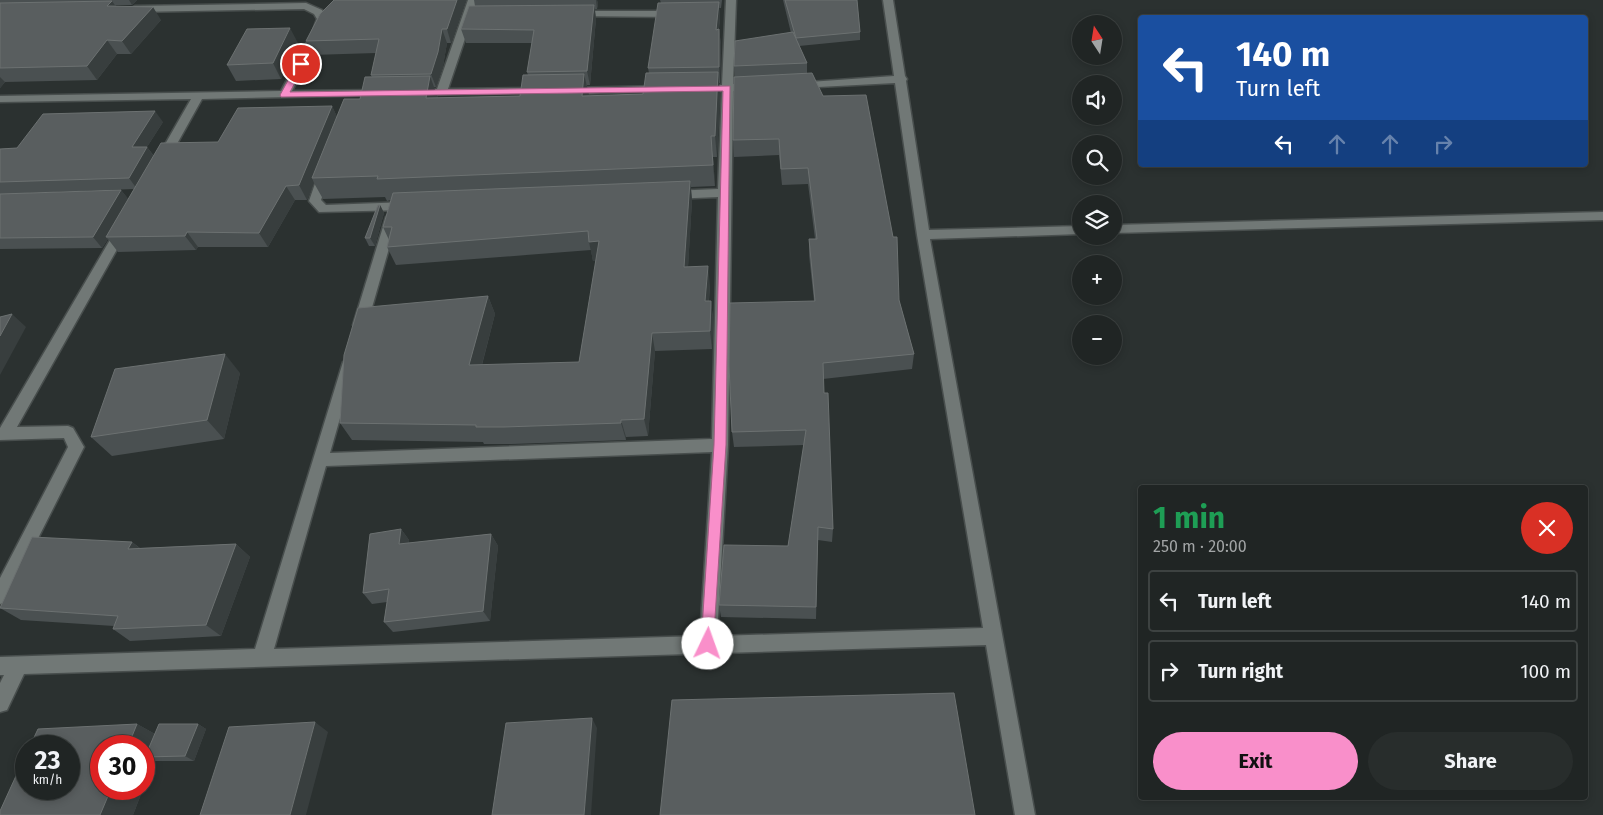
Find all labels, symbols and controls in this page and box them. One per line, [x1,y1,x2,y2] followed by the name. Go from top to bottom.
[1072,15,1122,65] north arrow
[1072,15,1122,365] map controls
[1236,33,1330,75] text: 140 m
[1153,35,1218,100] icon: left
[280,43,322,85] pin
[287,50,315,78] icon: arrive
[1072,75,1122,125] button: sound
[1236,75,1320,102] text: Turn left
[1270,130,1298,158] icon: left
[1323,130,1351,158] icon: ahead
[1376,130,1404,158] icon: ahead
[1429,130,1457,158] icon: right
[1072,135,1122,185] button: search
[1072,195,1122,245] button: layers
[1072,255,1122,305] button: +
[1072,315,1122,365] button: −
[1153,500,1225,536] text: 1 min
[1521,502,1573,554] button: close
[1153,537,1247,556] text: 250 m · 20:00
[1155,587,1183,615] icon: left
[1198,590,1272,613] text: Turn left
[1521,590,1571,613] text: 140 m
[681,617,733,669] position arrow
[1155,657,1183,685] icon: right
[1198,660,1283,683] text: Turn right
[1520,660,1571,683] text: 100 m
[1153,732,1358,790] button: Exit
[1368,732,1573,790] button: Share
[90,735,155,800] speed limit sign: 30
[35,746,60,776] text: 23
[33,773,62,787] text: km/h

